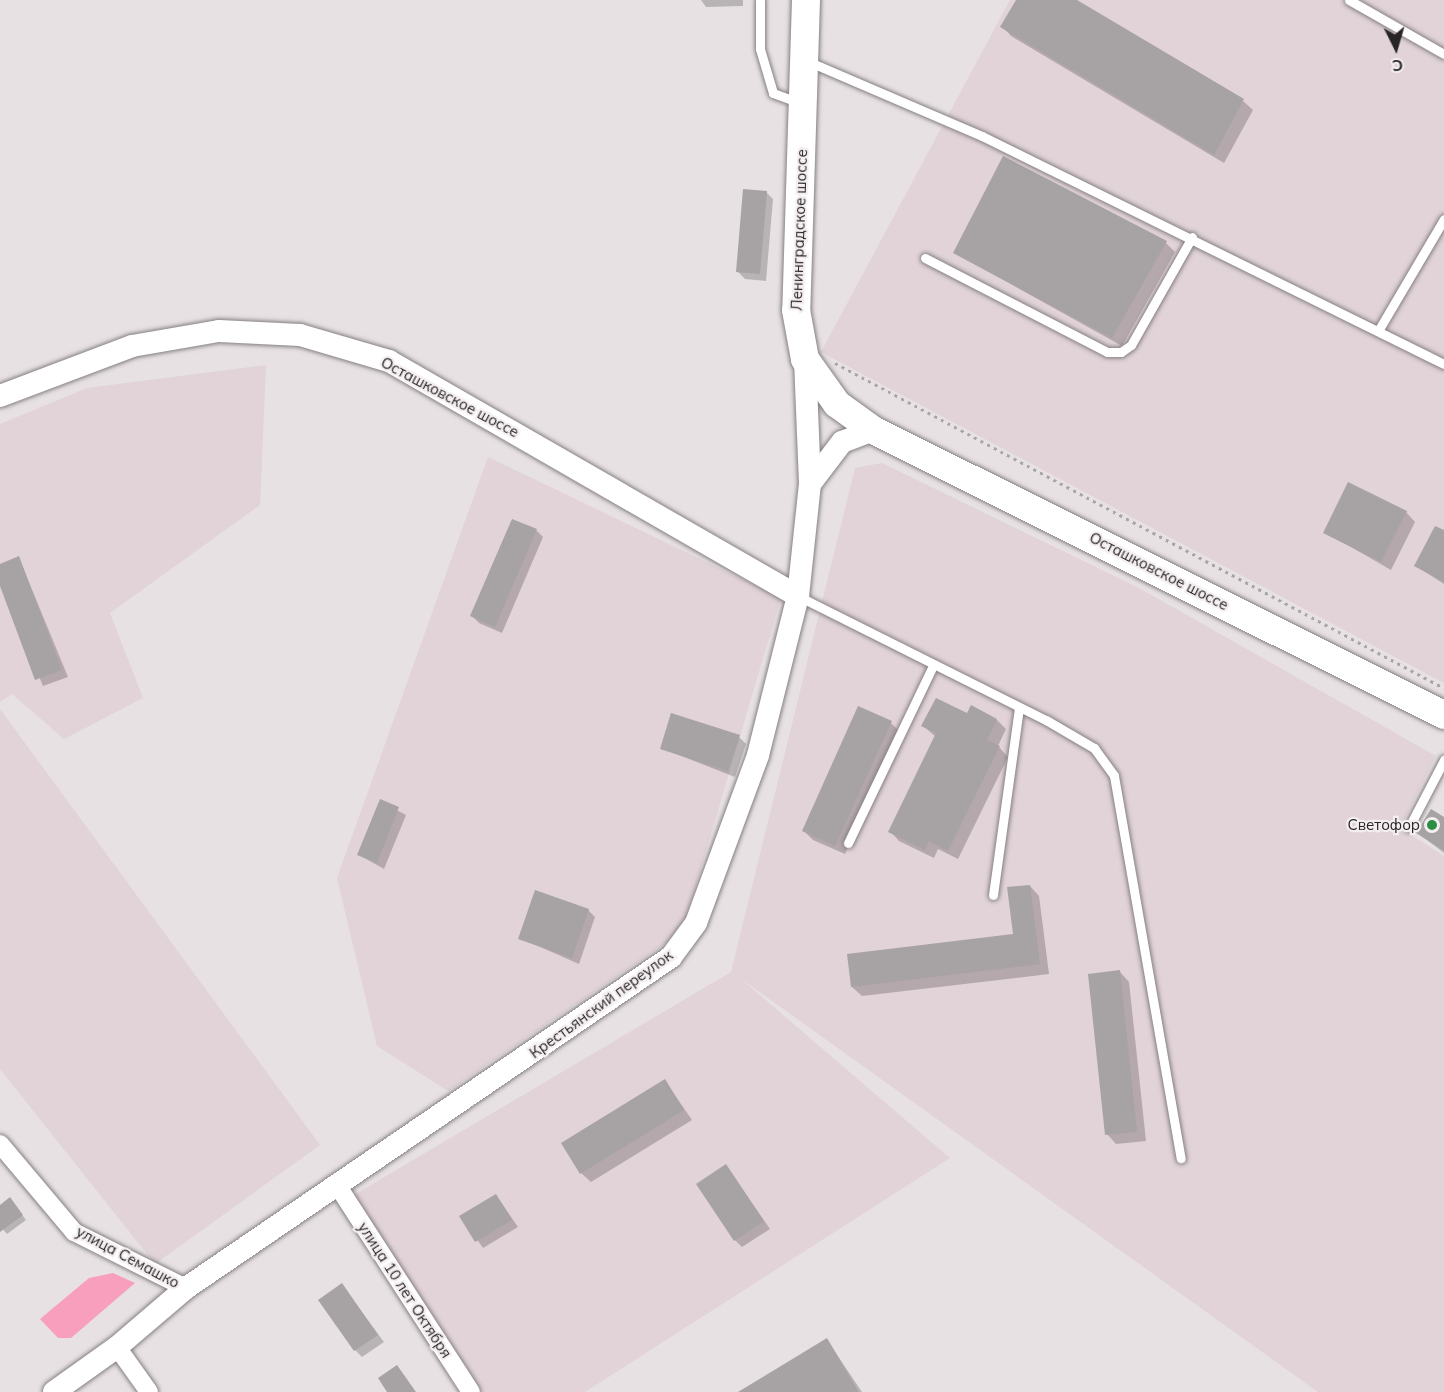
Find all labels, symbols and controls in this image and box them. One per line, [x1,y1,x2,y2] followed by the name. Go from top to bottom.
[1366,18,1426,78] north arrow
[1391,55,1404,76] text: С
[787,149,811,311] street label: Ленинградское шоссе
[378,353,522,441] street label: Осташковское шоссе
[1087,528,1231,614] street label: Осташковское шоссе
[1347,816,1420,834] place label: Светофор
[1425,818,1439,832] marker: Светофор
[526,946,676,1062] street label: Крестьянский переулок
[354,1219,456,1361] street label: улица 10 лет Октября
[73,1222,183,1292] street label: улица Семашко

